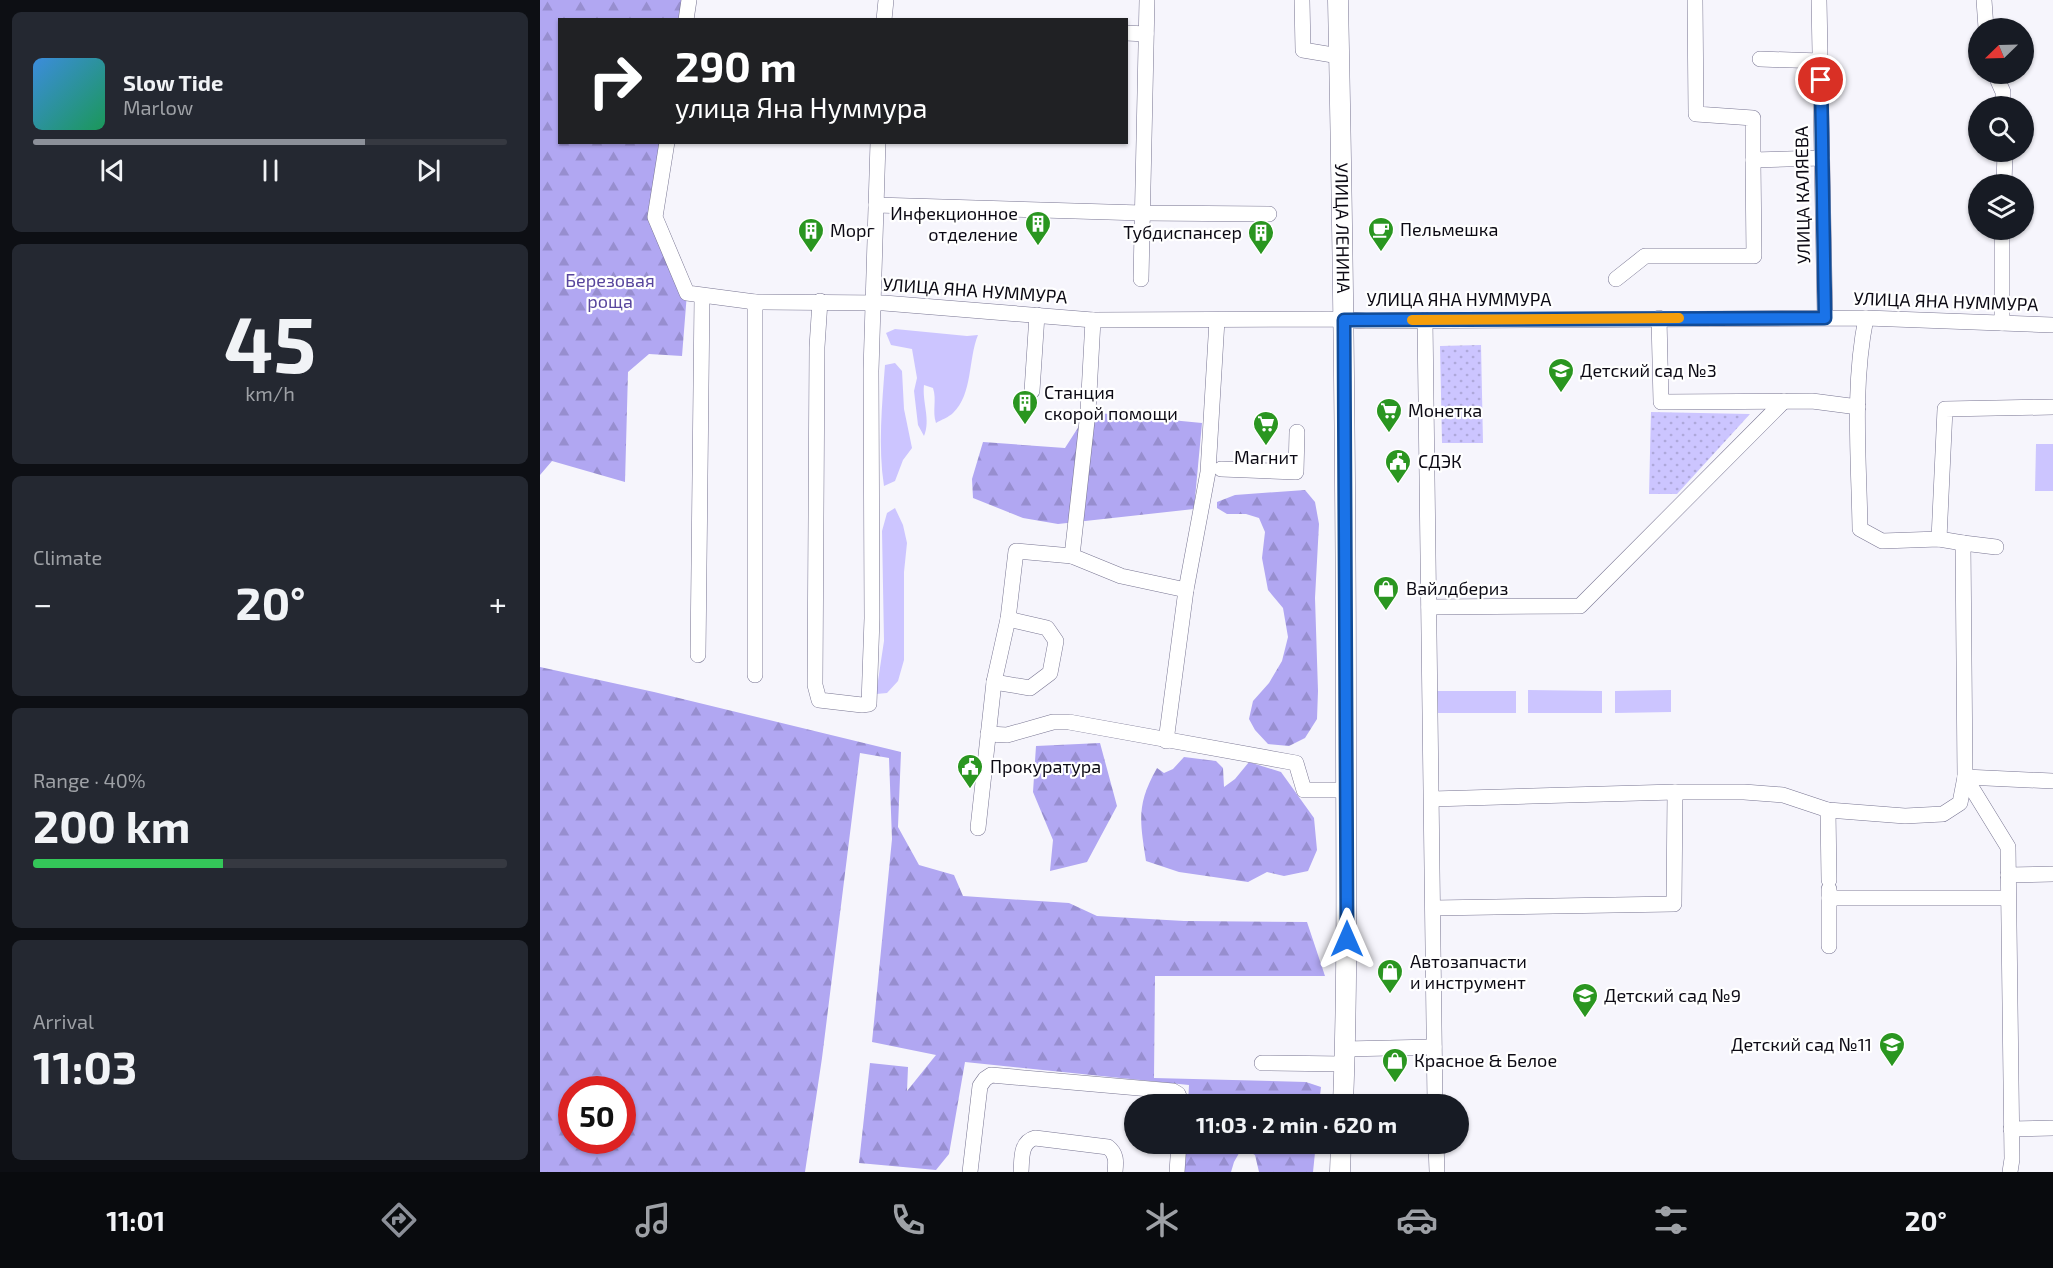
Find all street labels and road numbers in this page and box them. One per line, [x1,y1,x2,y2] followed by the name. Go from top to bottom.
[1790,125,1814,264] street label: УЛИЦА КАЛЯЕВА
[1331,162,1355,294] street label: УЛИЦА ЛЕНИНА
[882,273,1069,307] street label: УЛИЦА ЯНА НУММУРА
[1853,287,2040,315] street label: УЛИЦА ЯНА НУММУРА
[1366,288,1552,310] street label: УЛИЦА ЯНА НУММУРА

